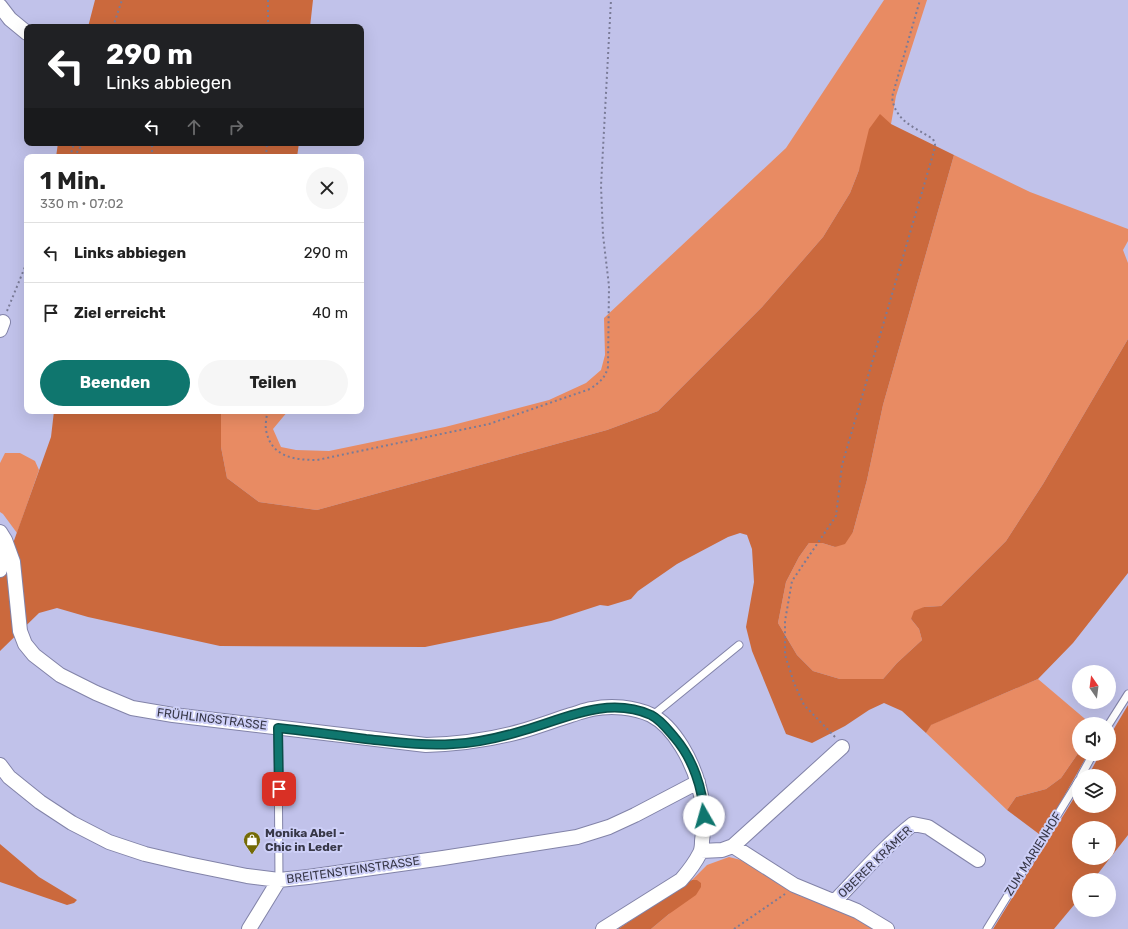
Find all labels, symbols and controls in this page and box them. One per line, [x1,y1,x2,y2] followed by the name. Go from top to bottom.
[106,38,193,71] text: 290 m
[40,40,92,92] icon: left
[106,72,232,94] text: Links abbiegen
[141,116,163,138] icon: left
[183,116,205,138] icon: ahead
[225,116,247,138] icon: right
[40,167,106,195] text: 1 Min.
[306,167,348,209] button: close
[40,196,123,211] text: 330 m · 07:02
[40,242,62,264] icon: left
[74,244,186,262] text: Links abbiegen
[304,244,348,262] text: 290 m
[40,302,62,324] icon: arrive
[74,304,166,322] text: Ziel erreicht
[312,304,348,322] text: 40 m
[40,360,190,406] button: Beenden
[198,360,348,406] button: Teilen
[1072,665,1116,709] north arrow
[1072,665,1116,917] map controls
[156,705,268,733] street label: FRÜHLINGSTRASSE
[1072,717,1116,761] button: sound
[1072,769,1116,813] button: layers
[262,772,296,806] pin
[268,778,290,800] icon: arrive
[683,795,725,837] position arrow
[1002,810,1064,898] street label: ZUM MARIENHOF
[1072,821,1116,865] button: +
[835,823,915,901] street label: OBERER KRÄMER
[265,826,345,854] place label: Monika Abel - Chic in Leder
[242,830,262,855] shop icon: Monika Abel - Chic in Leder
[285,854,421,886] street label: BREITENSTEINSTRASSE
[1072,873,1116,917] button: −

